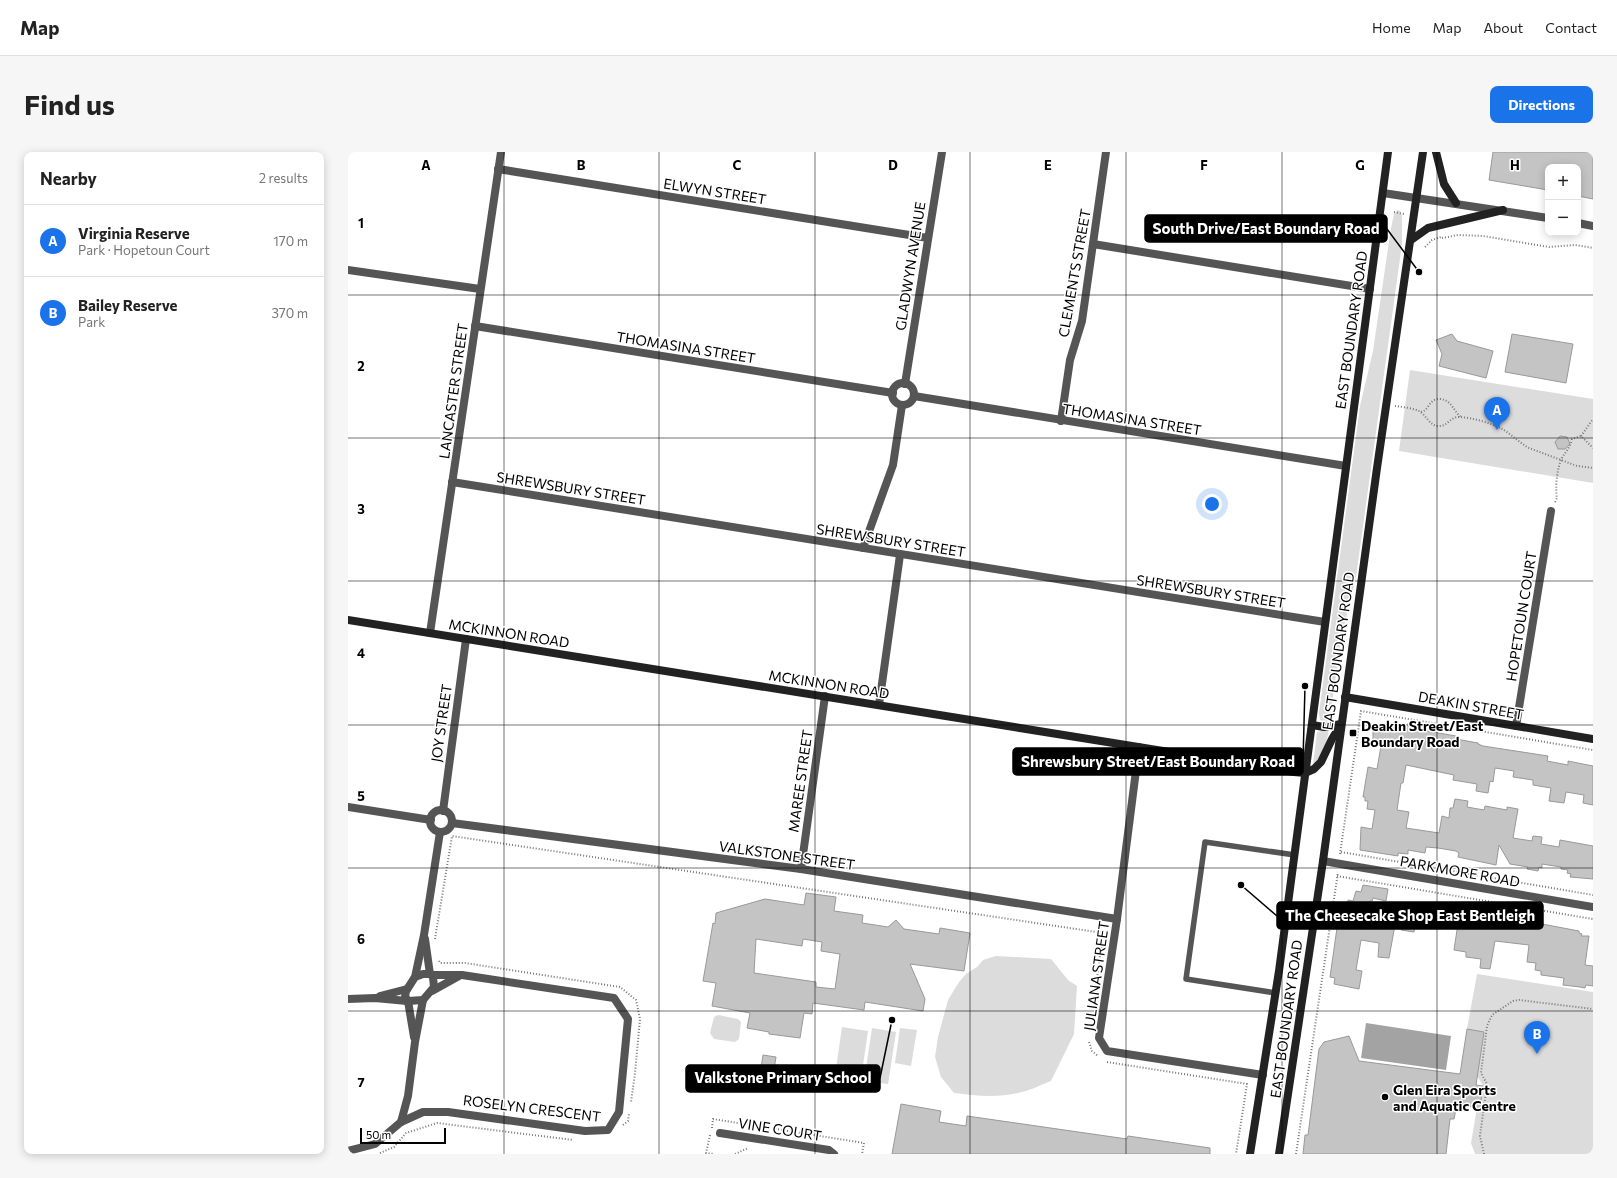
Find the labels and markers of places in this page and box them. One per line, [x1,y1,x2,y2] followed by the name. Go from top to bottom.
[1145,215,1387,242] callout: South Drive/East Boundary Road
[1484,397,1510,430] pin: A
[1361,717,1484,750] place label: Deakin Street/East Boundary Road
[1348,728,1358,738] marker: Deakin Street/East Boundary Road
[1013,748,1303,775] callout: Shrewsbury Street/East Boundary Road
[1277,902,1543,929] callout: The Cheesecake Shop East Bentleigh
[1524,1021,1550,1054] pin: B
[686,1065,880,1092] callout: Valkstone Primary School
[1393,1081,1516,1114] place label: Glen Eira Sports and Aquatic Centre
[1380,1092,1390,1102] marker: Glen Eira Sports and Aquatic Centre

